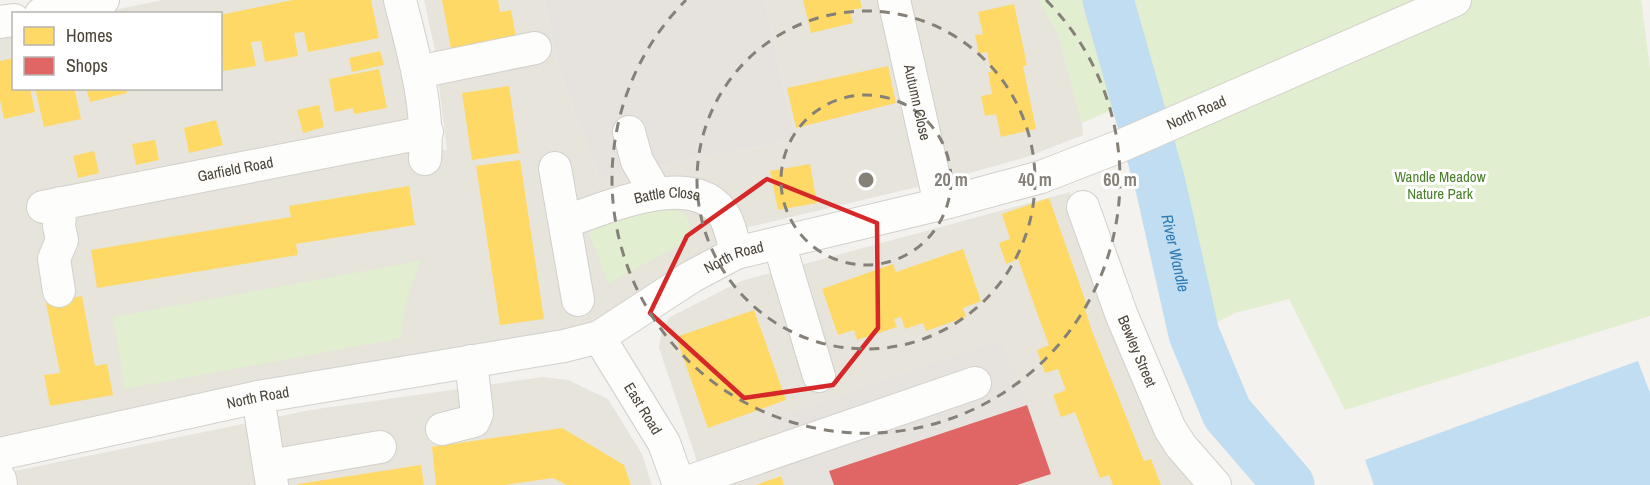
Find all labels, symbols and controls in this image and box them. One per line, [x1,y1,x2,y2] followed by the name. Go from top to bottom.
[12,12,222,90] legend
[66,23,113,48] text: Homes
[66,53,108,78] text: Shops
[899,61,936,142] street label: Autumn Close
[1163,90,1229,135] street label: North Road
[196,151,275,187] street label: Garfield Road
[1394,166,1486,204] park label: Wandle Meadow Nature Park
[934,167,968,192] text: 20 m
[1018,167,1052,192] text: 40 m
[1103,167,1137,192] text: 60 m
[856,170,876,190] centre of rings
[632,182,703,209] street label: Battle Close
[1156,212,1195,294] water label: River Wandle
[700,236,766,278] street label: North Road
[1113,312,1162,391] street label: Bewley Street
[619,378,667,438] street label: East Road
[225,381,290,414] street label: North Road

